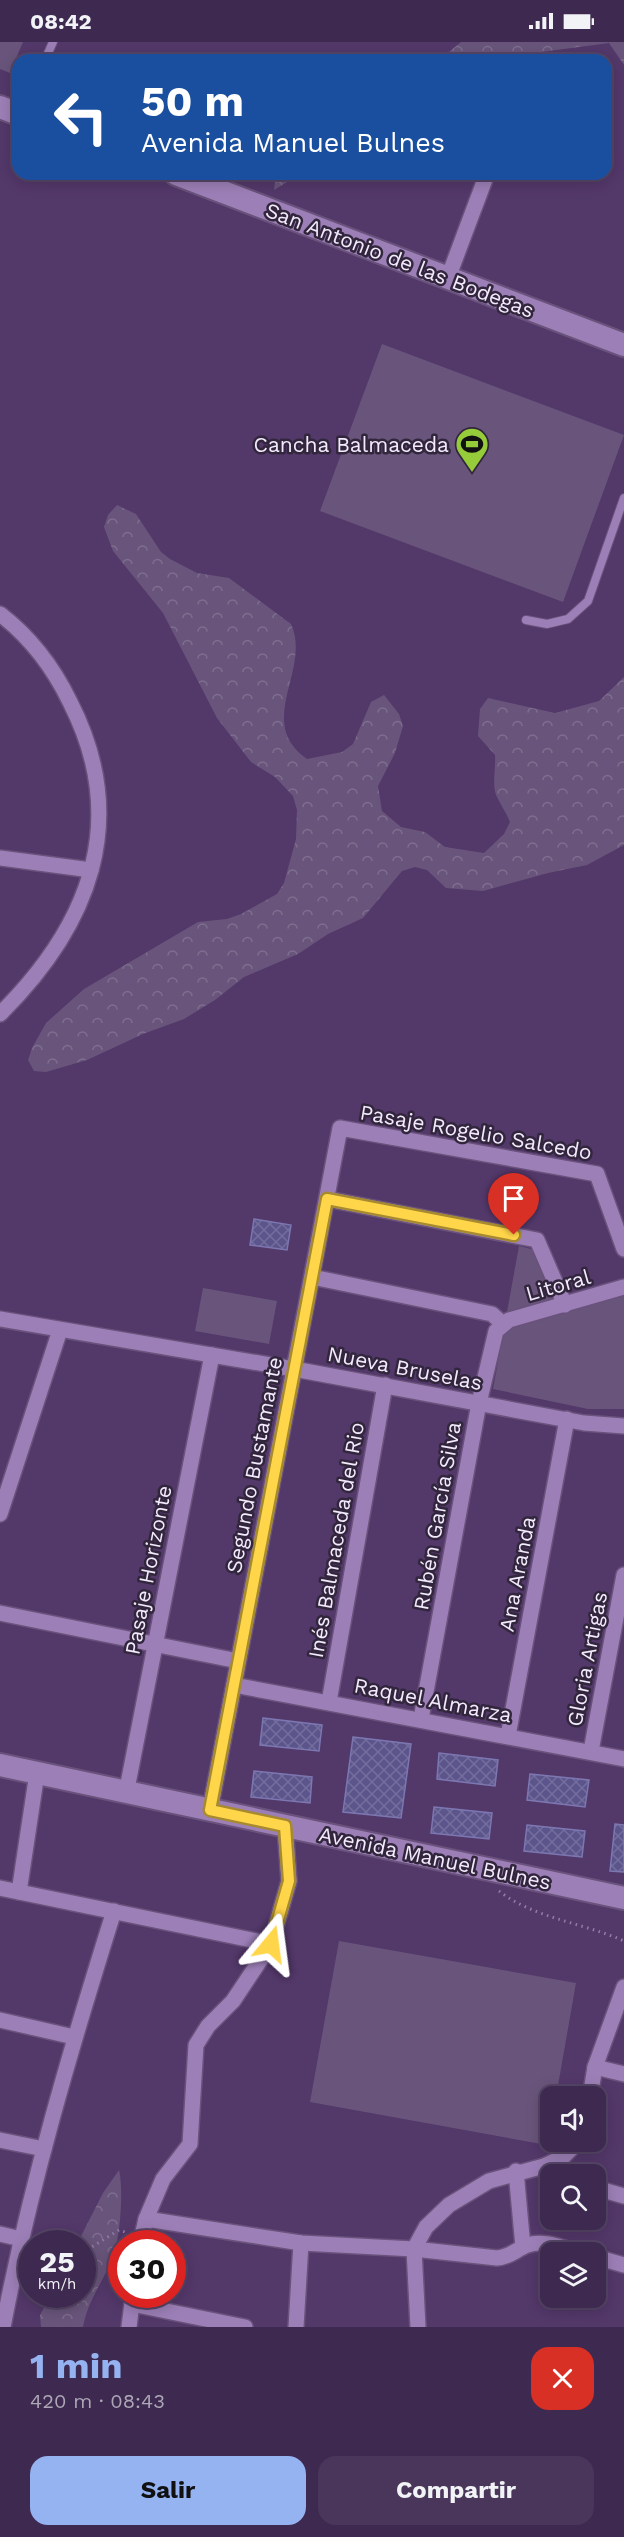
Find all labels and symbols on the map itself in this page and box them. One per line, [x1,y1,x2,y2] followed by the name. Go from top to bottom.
[262,197,538,323] street label: San Antonio de las Bodegas
[454,426,490,473] sports icon: Cancha Balmaceda
[254,432,449,457] place label: Cancha Balmaceda
[358,1099,594,1165] street label: Pasaje Rogelio Salcedo
[488,1173,539,1235] pin
[523,1264,594,1306] street label: Litoral
[326,1341,484,1395] street label: Nueva Bruselas
[221,1355,287,1575] street label: Segundo Bustamante
[303,1420,369,1660] street label: Inés Balmaceda del Rio
[408,1420,466,1612] street label: Rubén García Silva
[119,1483,177,1657] street label: Pasaje Horizonte
[494,1514,540,1634] street label: Ana Aranda
[562,1590,612,1728] street label: Gloria Artigas
[352,1672,514,1728] street label: Raquel Almarza
[317,1821,553,1895] street label: Avenida Manuel Bulnes
[239,1912,303,1976] position arrow
[108,2230,186,2308] speed limit sign: 30

